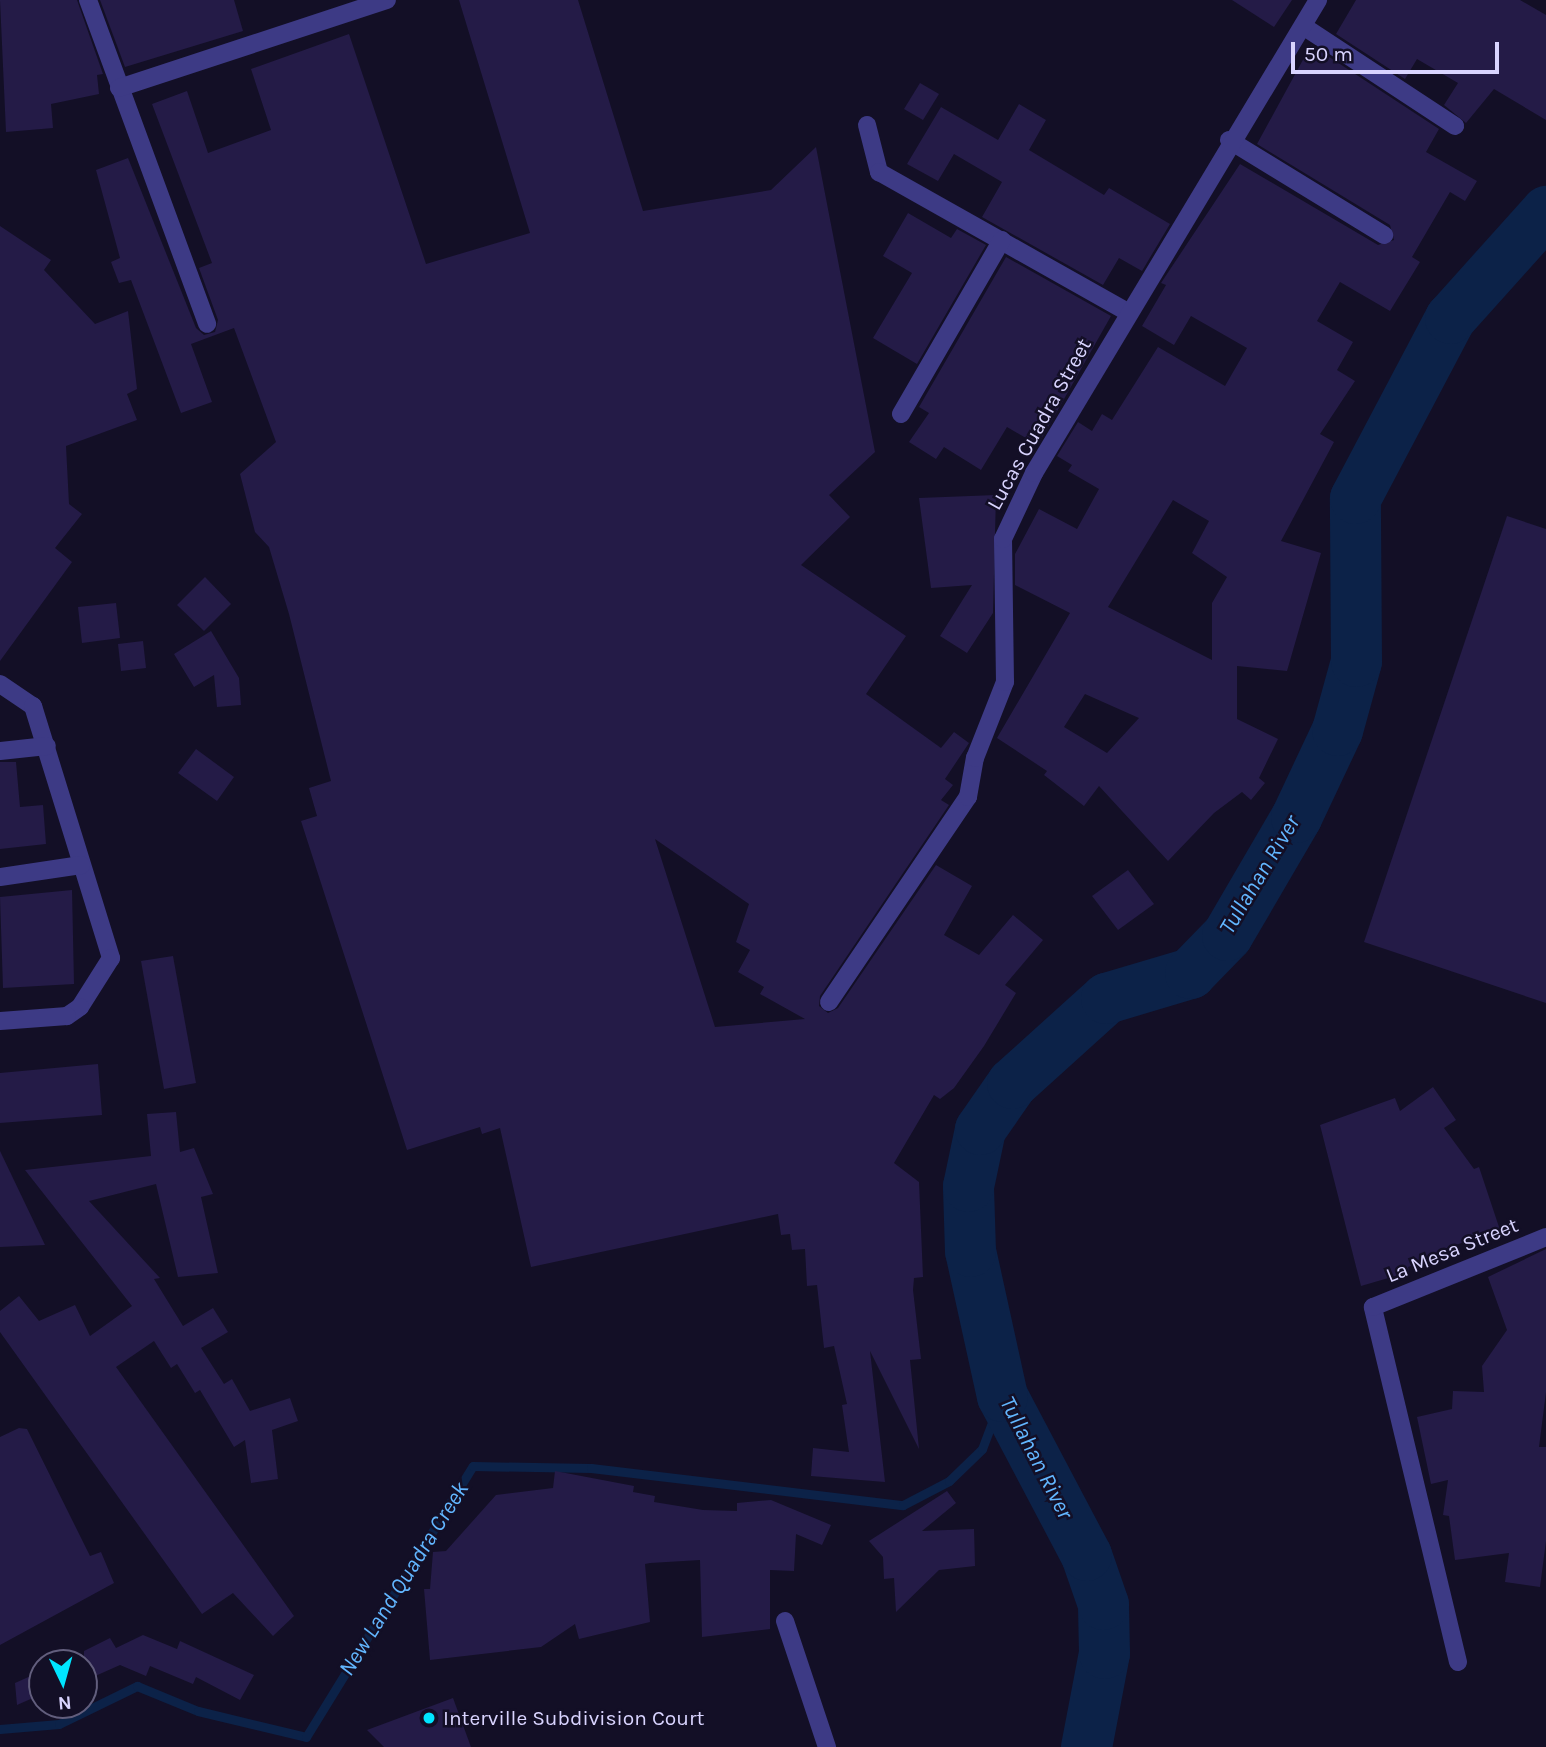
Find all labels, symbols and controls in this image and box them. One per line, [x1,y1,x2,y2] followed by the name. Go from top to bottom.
[1294,28,1502,72] scale bar
[1304,42,1353,66] text: 50 m
[981,334,1097,514] street label: Lucas Cuadra Street
[1214,810,1306,940] water label: Tullahan River
[1382,1212,1522,1288] street label: La Mesa Street
[993,1392,1079,1524] water label: Tullahan River
[333,1477,475,1681] water label: New Land Quadra Creek
[28,1649,98,1719] north arrow
[57,1691,72,1714] text: N
[443,1705,705,1731] place label: Interville Subdivision Court
[421,1710,437,1726] marker: Interville Subdivision Court

